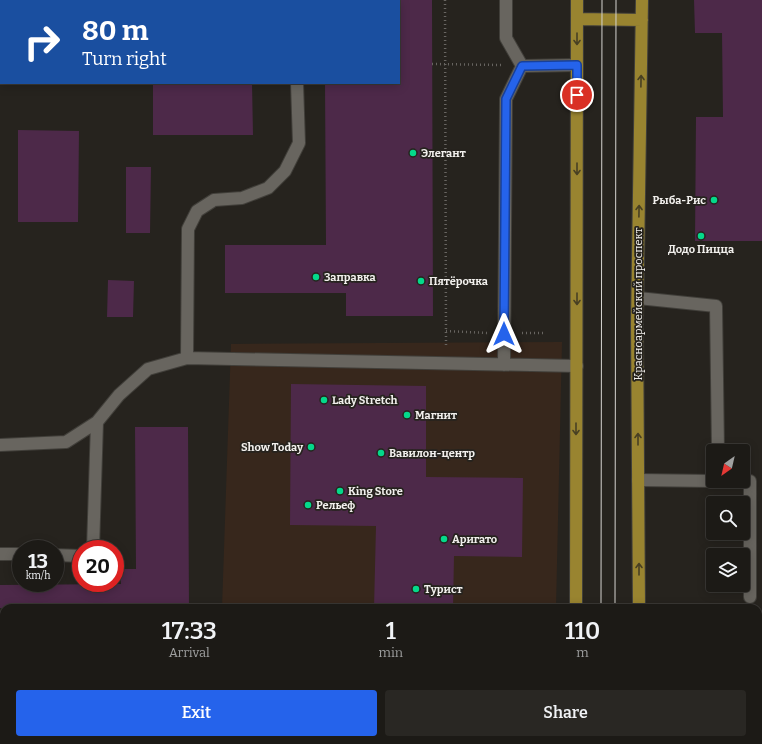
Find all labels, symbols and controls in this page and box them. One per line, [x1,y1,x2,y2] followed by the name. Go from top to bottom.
[82,14,148,47] text: 80 m
[16,16,68,68] icon: right
[573,32,581,45] one-way arrow
[82,48,167,70] text: Turn right
[637,75,645,88] one-way arrow
[560,78,594,112] pin
[566,84,588,106] icon: arrive
[421,147,466,160] place label: Элегант
[408,148,418,158] marker: Элегант
[573,162,581,175] one-way arrow
[653,194,706,207] place label: Рыба-Рис
[709,195,719,205] marker: Рыба-Рис
[635,205,643,218] one-way arrow
[632,227,645,380] street label: Красноармейский проспект
[696,231,706,241] marker: Додо Пицца
[668,243,735,256] place label: Додо Пицца
[324,271,377,284] place label: Заправка
[311,272,321,282] marker: Заправка
[429,275,489,288] place label: Пятёрочка
[416,276,426,286] marker: Пятёрочка
[573,292,581,305] one-way arrow
[483,313,525,355] position arrow
[332,394,397,407] place label: Lady Stretch
[319,395,329,405] marker: Lady Stretch
[415,409,457,422] place label: Магнит
[402,410,412,420] marker: Магнит
[572,422,580,435] one-way arrow
[634,433,642,446] one-way arrow
[241,441,304,454] place label: Show Today
[306,442,316,452] marker: Show Today
[706,444,750,488] north arrow
[706,444,750,592] map controls
[389,447,475,460] place label: Вавилон-центр
[376,448,386,458] marker: Вавилон-центр
[348,485,403,498] place label: King Store
[335,486,345,496] marker: King Store
[706,496,750,540] button: search
[316,499,355,512] place label: Рельеф
[303,500,313,510] marker: Рельеф
[452,533,497,546] place label: Аригато
[439,534,449,544] marker: Аригато
[72,540,124,592] speed limit sign: 20
[706,548,750,592] button: layers
[28,549,48,573] text: 13
[635,563,643,576] one-way arrow
[26,570,50,582] text: km/h
[424,583,463,596] place label: Турист
[411,584,421,594] marker: Турист
[162,617,217,645] text: 17:33
[386,617,396,645] text: 1
[565,617,600,645] text: 110
[169,645,210,660] text: Arrival
[378,645,403,660] text: min
[576,645,589,660] text: m
[16,690,377,736] button: Exit
[385,690,746,736] button: Share

